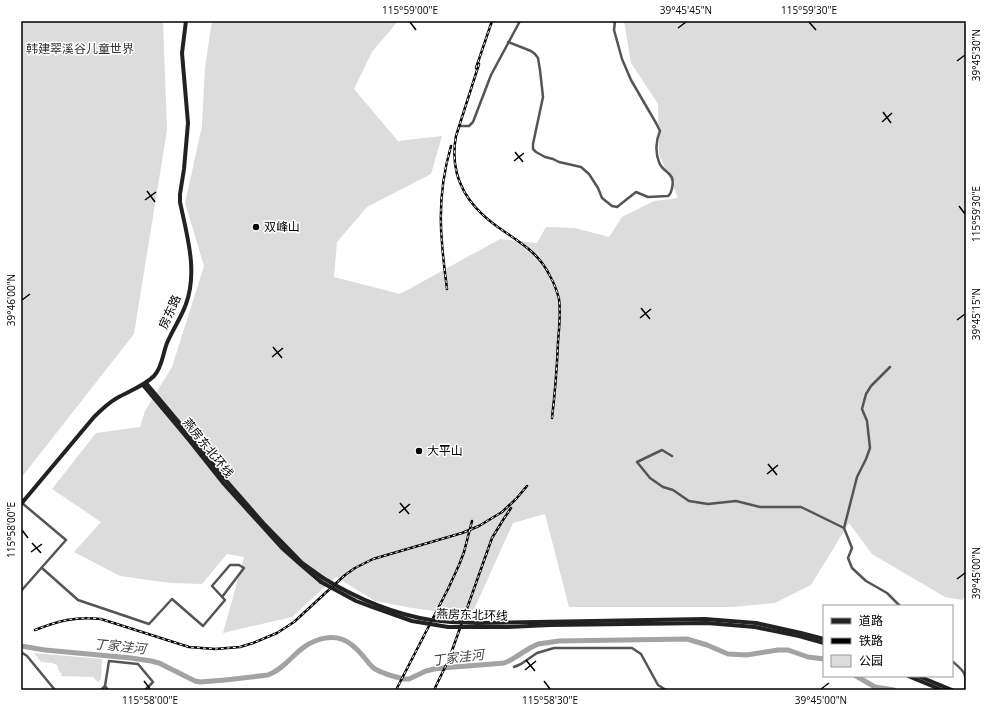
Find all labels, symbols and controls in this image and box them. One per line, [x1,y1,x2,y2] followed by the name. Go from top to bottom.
[382,3,438,17] text: 115°59'00"E
[660,3,712,17] text: 39°45'45"N
[781,3,837,17] text: 115°59'30"E
[969,29,983,81] text: 39°45'30"N
[26,40,134,57] park label: 韩建翠溪谷儿童世界
[969,186,983,242] text: 115°59'30"E
[264,218,300,235] place label: 双峰山
[251,222,261,232] marker: 双峰山
[4,274,18,326] text: 39°46'00"N
[969,288,983,340] text: 39°45'15"N
[154,292,185,332] street label: 房东路
[179,414,238,481] street label: 燕房东北环线
[427,442,463,459] place label: 大平山
[414,446,424,456] marker: 大平山
[4,502,18,558] text: 115°58'00"E
[969,547,983,599] text: 39°45'00"N
[436,605,508,624] street label: 燕房东北环线
[823,605,953,677] legend
[859,612,883,629] text: 道路
[859,632,883,649] text: 铁路
[93,634,150,658] water label: 丁家洼河
[431,645,488,669] water label: 丁家洼河
[859,652,883,669] text: 公园
[122,693,178,707] text: 115°58'00"E
[522,693,578,707] text: 115°58'30"E
[795,693,847,707] text: 39°45'00"N

